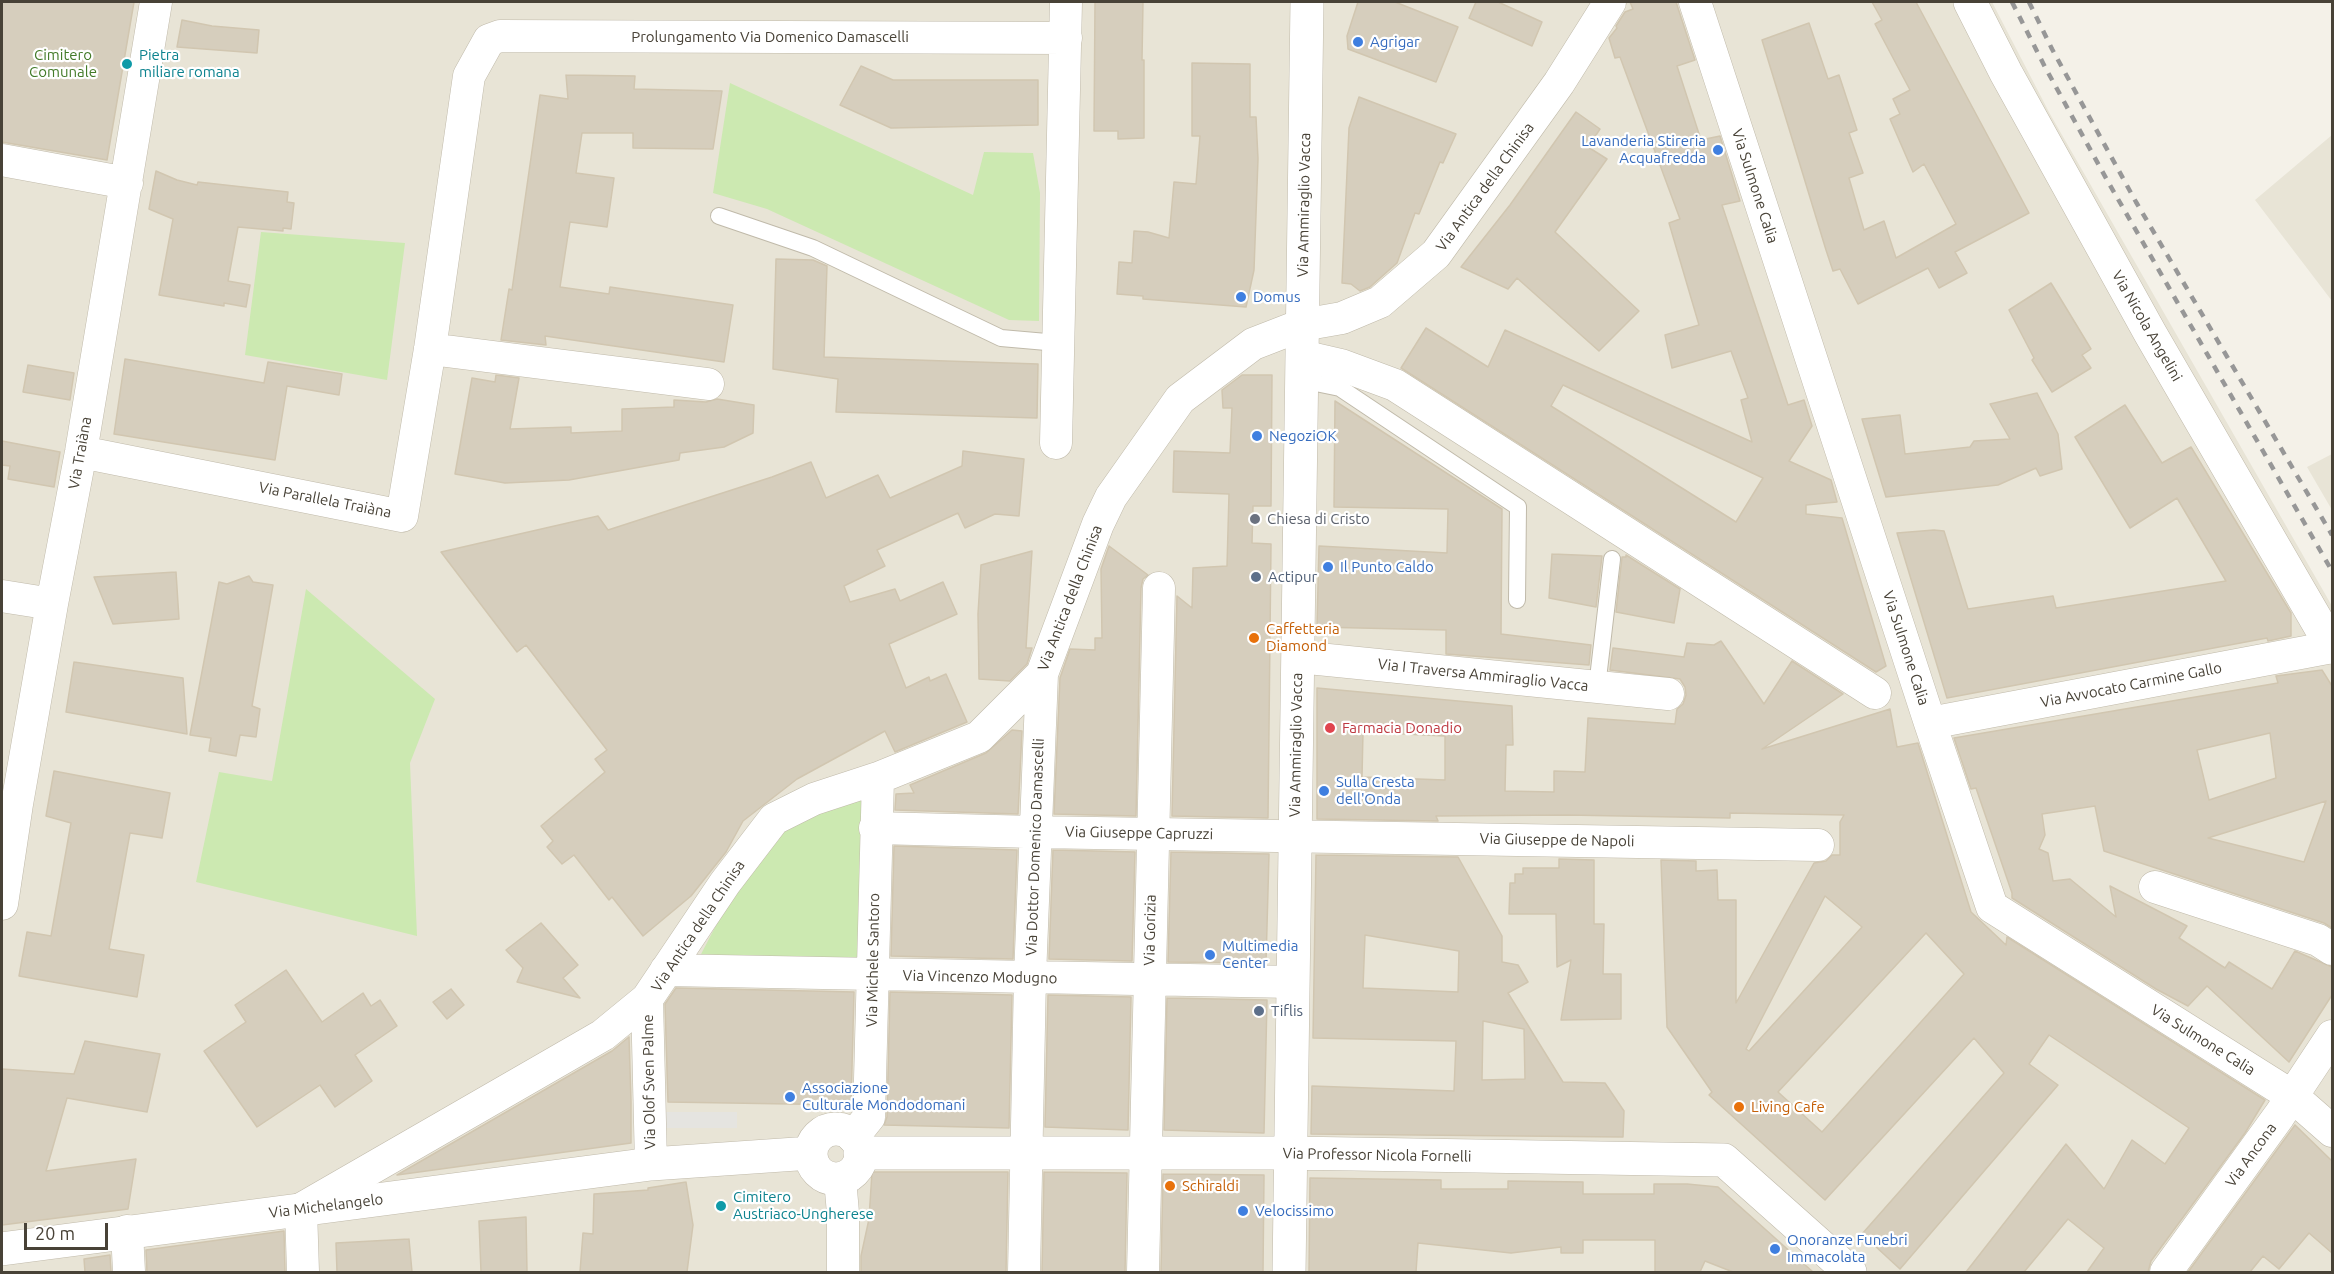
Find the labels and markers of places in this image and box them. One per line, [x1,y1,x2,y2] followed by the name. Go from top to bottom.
[1370,33,1420,51] place label: Agrigar
[1351,35,1365,49] marker: Agrigar
[139,46,240,81] place label: Pietra miliare romana
[120,57,134,71] marker: Pietra miliare romana
[1581,132,1706,167] place label: Lavanderia Stireria Acquafredda
[1711,143,1725,157] marker: Lavanderia Stireria Acquafredda
[1253,288,1300,306] place label: Domus
[1234,290,1248,304] marker: Domus
[1269,427,1337,445] place label: NegoziOK
[1250,429,1264,443] marker: NegoziOK
[1267,510,1370,528] place label: Chiesa di Cristo
[1248,512,1262,526] marker: Chiesa di Cristo
[1340,558,1434,576] place label: Il Punto Caldo
[1321,560,1335,574] marker: Il Punto Caldo
[1268,568,1317,586] place label: Actipur
[1249,570,1263,584] marker: Actipur
[1266,620,1340,655] place label: Caffetteria Diamond
[1247,631,1261,645] marker: Caffetteria Diamond
[1342,719,1462,737] place label: Farmacia Donadio
[1323,721,1337,735] marker: Farmacia Donadio
[1336,773,1415,808] place label: Sulla Cresta dell'Onda
[1317,784,1331,798] marker: Sulla Cresta dell'Onda
[1222,937,1298,972] place label: Multimedia Center
[1203,948,1217,962] marker: Multimedia Center
[1271,1002,1303,1020] place label: Tiflis
[1252,1004,1266,1018] marker: Tiflis
[802,1079,965,1114] place label: Associazione Culturale Mondodomani
[783,1090,797,1104] marker: Associazione Culturale Mondodomani
[1751,1098,1825,1116] place label: Living Cafe
[1732,1100,1746,1114] marker: Living Cafe
[1182,1177,1239,1195] place label: Schiraldi
[1163,1179,1177,1193] marker: Schiraldi
[733,1188,874,1223] place label: Cimitero Austriaco-Ungherese
[714,1199,728,1213] marker: Cimitero Austriaco-Ungherese
[1255,1202,1334,1220] place label: Velocissimo
[1236,1204,1250,1218] marker: Velocissimo
[1787,1231,1908,1266] place label: Onoranze Funebri Immacolata
[1768,1242,1782,1256] marker: Onoranze Funebri Immacolata

